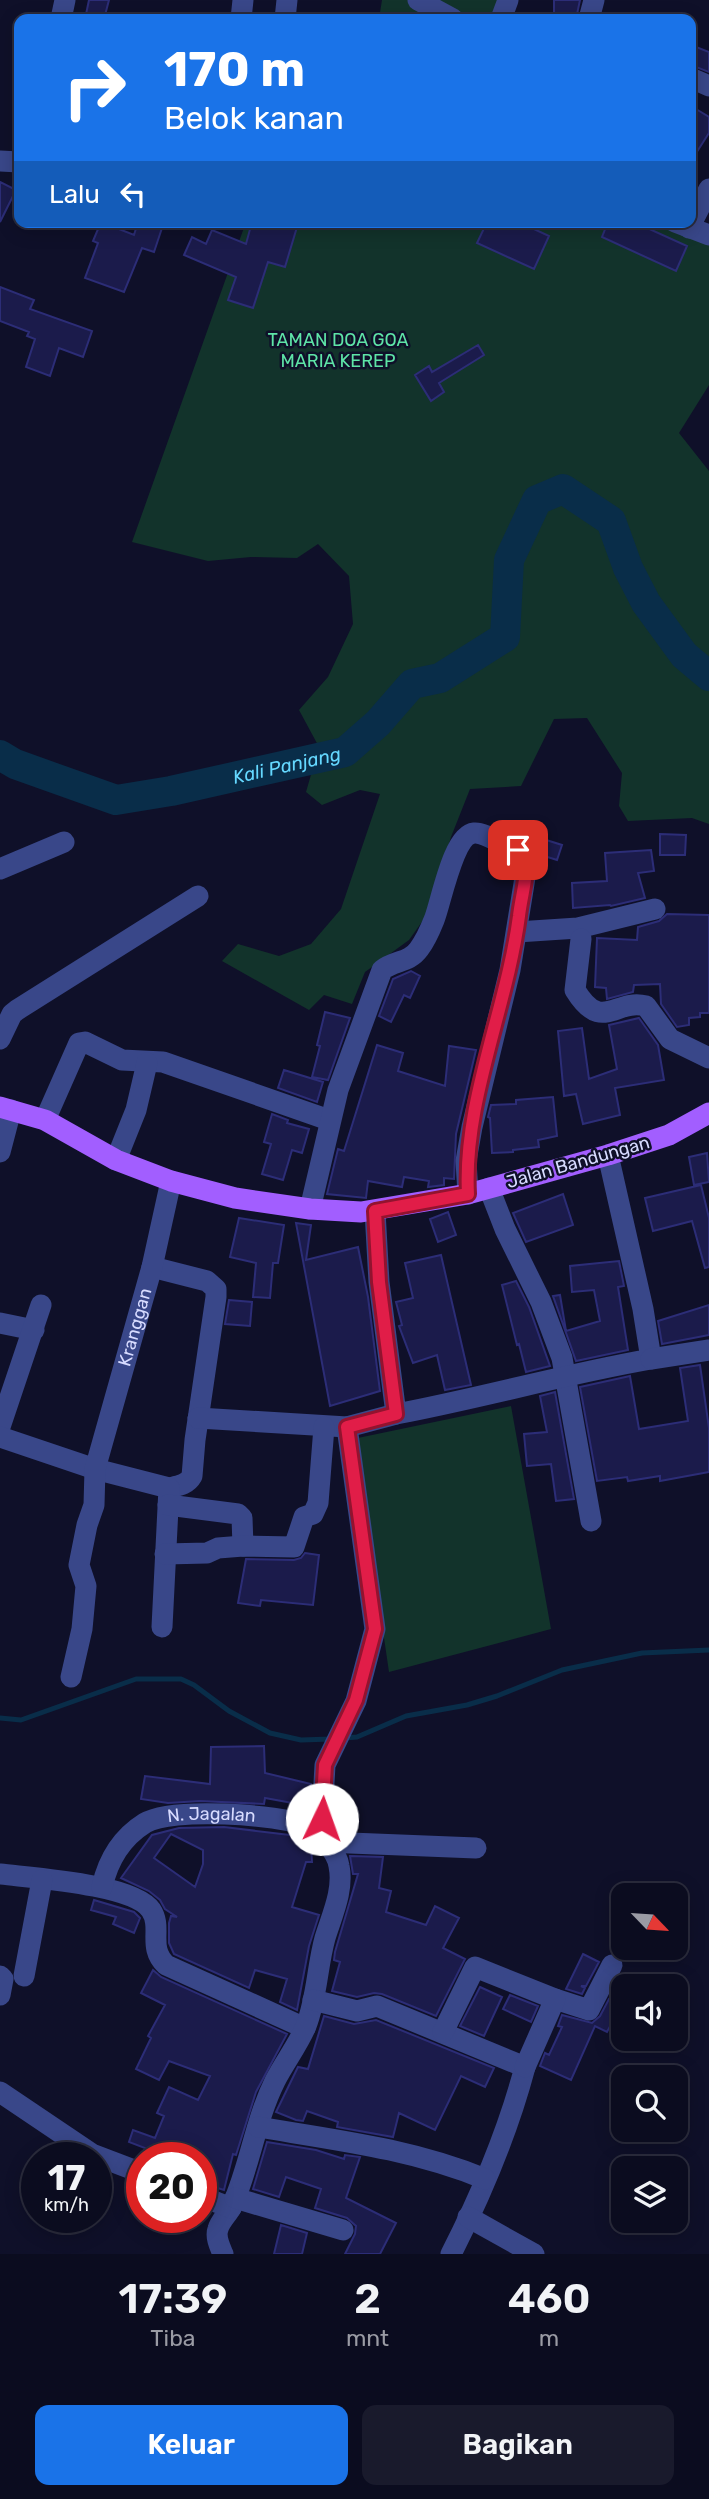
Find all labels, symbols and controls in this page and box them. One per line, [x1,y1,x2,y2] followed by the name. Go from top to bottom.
[164,40,305,98] text: 170 m
[49,42,140,133] icon: right
[164,99,344,137] text: Belok kanan
[114,175,152,213] icon: left
[49,179,100,210] text: Lalu
[267,329,409,372] park label: TAMAN DOA GOA MARIA KEREP
[231,742,343,789] water label: Kali Panjang
[488,820,548,880] pin
[499,831,537,869] icon: arrive
[504,1131,652,1193] street label: Jalan Bandungan
[113,1285,157,1369] street label: Kranggan
[285,1782,359,1856] position arrow
[166,1803,257,1827] street label: N. Jagalan
[611,1883,688,1960] north arrow
[611,1883,688,2233] map controls
[611,1974,688,2051] button: sound
[611,2065,688,2142] button: search
[126,2142,217,2233] speed limit sign: 20
[611,2156,688,2233] button: layers
[48,2157,85,2199] text: 17
[44,2194,89,2216] text: km/h
[119,2274,227,2324] text: 17:39
[354,2274,381,2324] text: 2
[508,2274,591,2324] text: 460
[150,2324,196,2352] text: Tiba
[346,2324,389,2352] text: mnt
[539,2324,559,2352] text: m
[35,2405,348,2485] button: Keluar
[362,2405,674,2485] button: Bagikan

